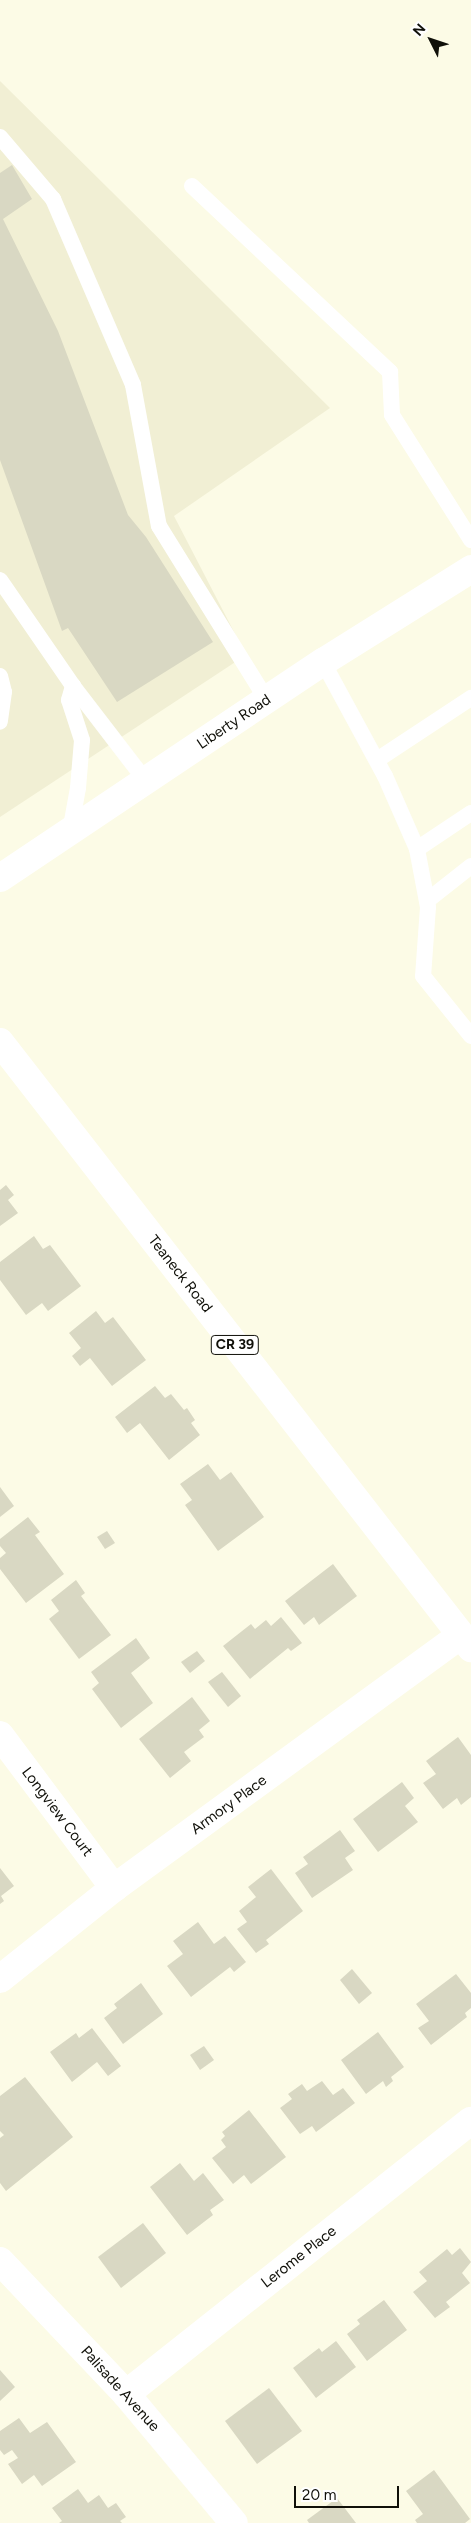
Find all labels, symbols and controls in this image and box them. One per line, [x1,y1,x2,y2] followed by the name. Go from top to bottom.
[406,15,456,65] north arrow
[409,20,429,39] text: N
[194,691,274,753] street label: Liberty Road
[144,1232,216,1316] street label: Teaneck Road
[210,1334,260,1356] road number: CR 39
[18,1764,96,1860] street label: Longview Court
[188,1771,270,1839] street label: Armory Place
[258,2222,340,2292] street label: Lerome Place
[77,2342,163,2436] street label: Palisade Avenue
[296,2476,401,2508] scale bar
[302,2486,336,2504] text: 20 m

